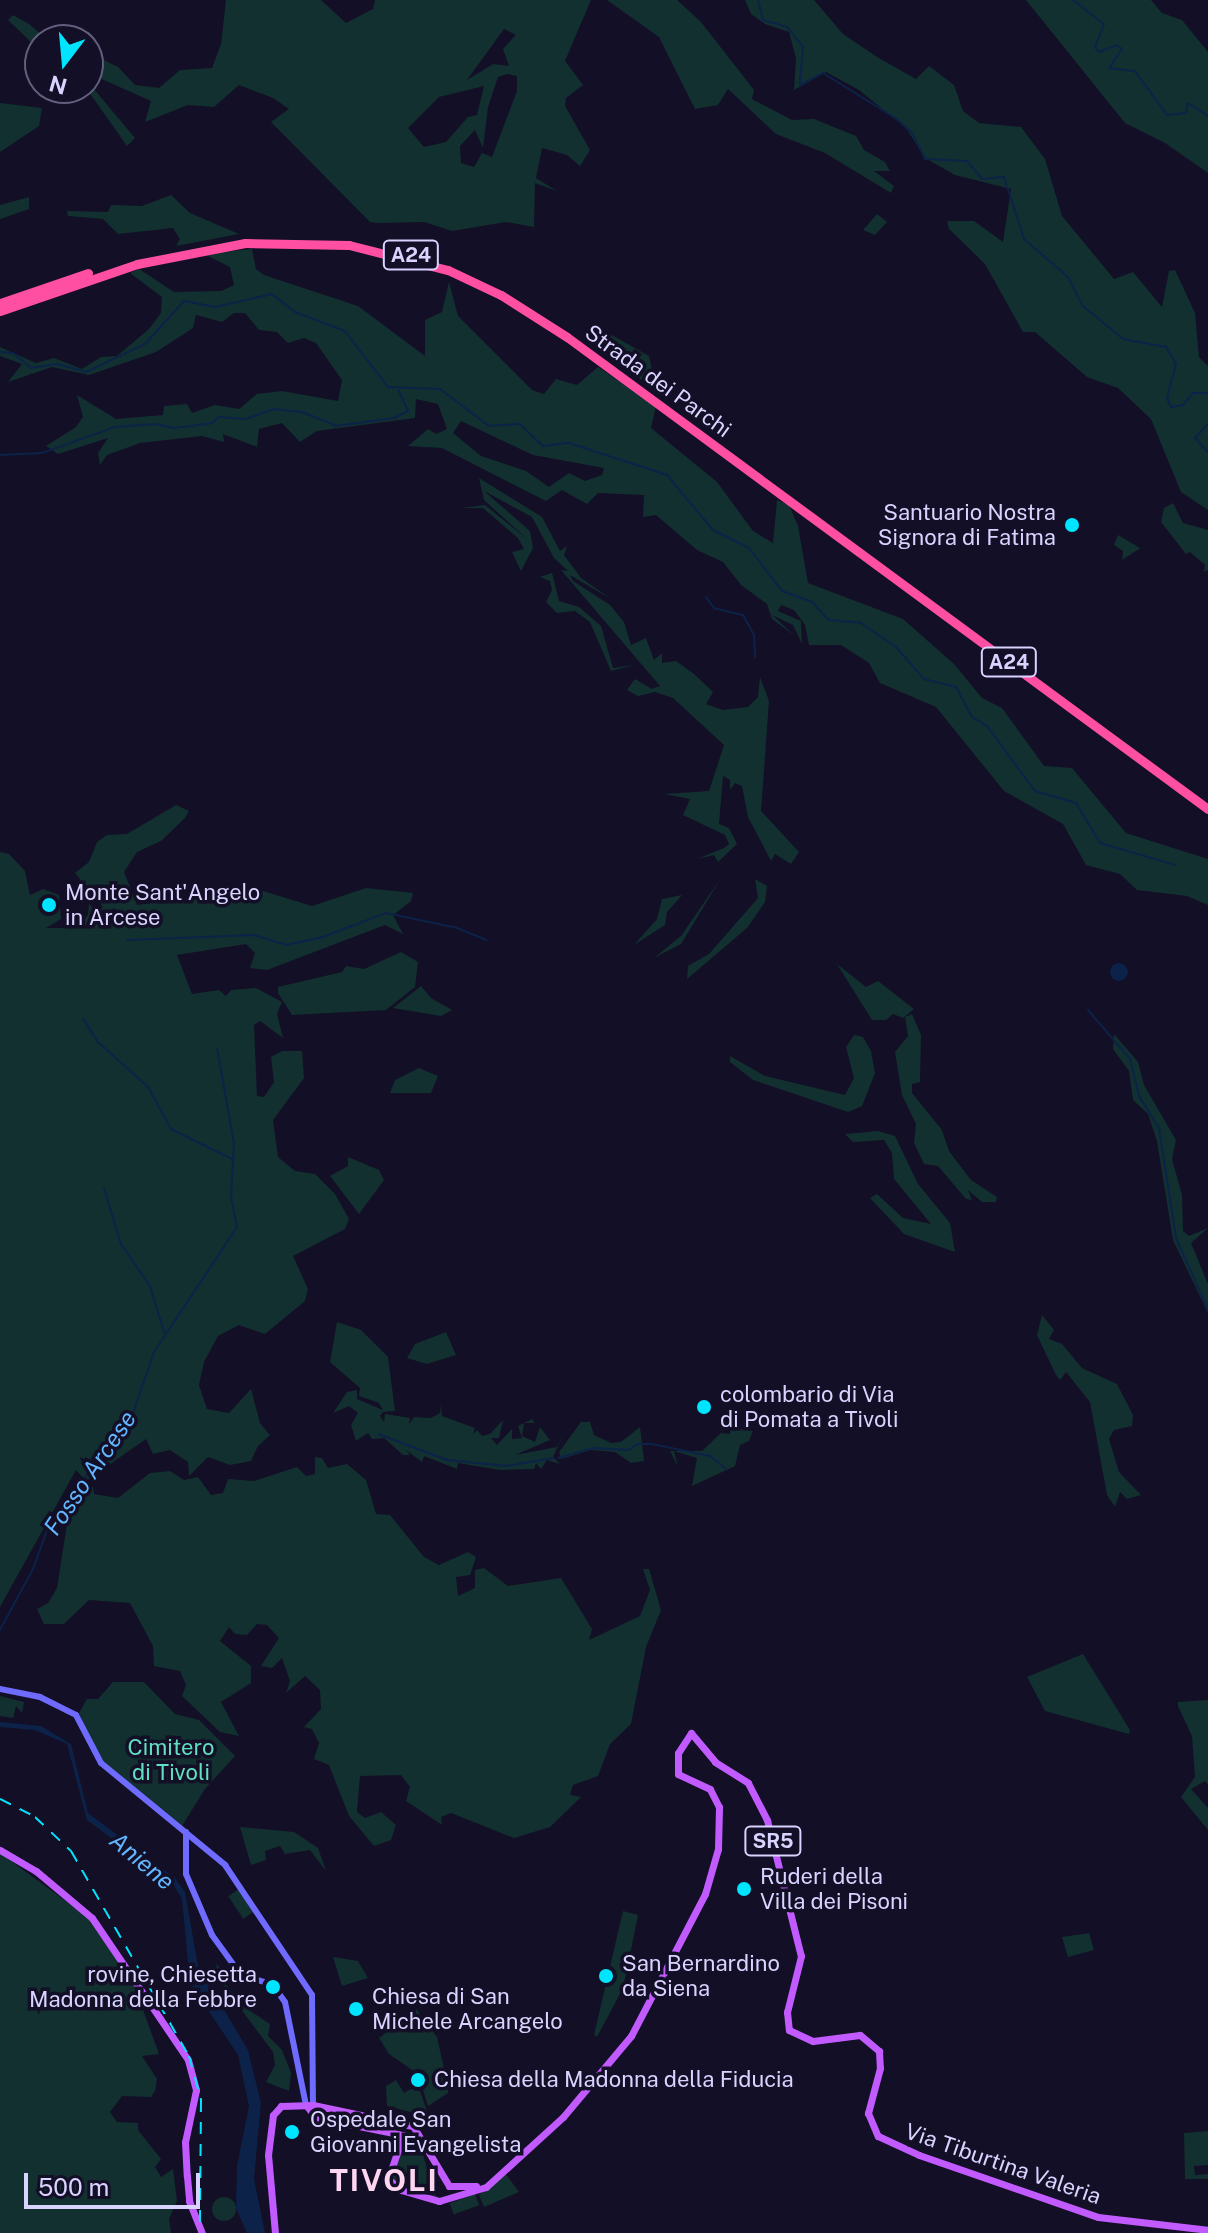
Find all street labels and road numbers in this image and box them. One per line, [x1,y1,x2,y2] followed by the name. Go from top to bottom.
[381,239,441,271] road number: A24
[580,319,736,443] street label: Strada dei Parchi
[979,646,1039,678] road number: A24
[743,1825,803,1857] road number: SR5
[901,2118,1105,2210] street label: Via Tiburtina Valeria

